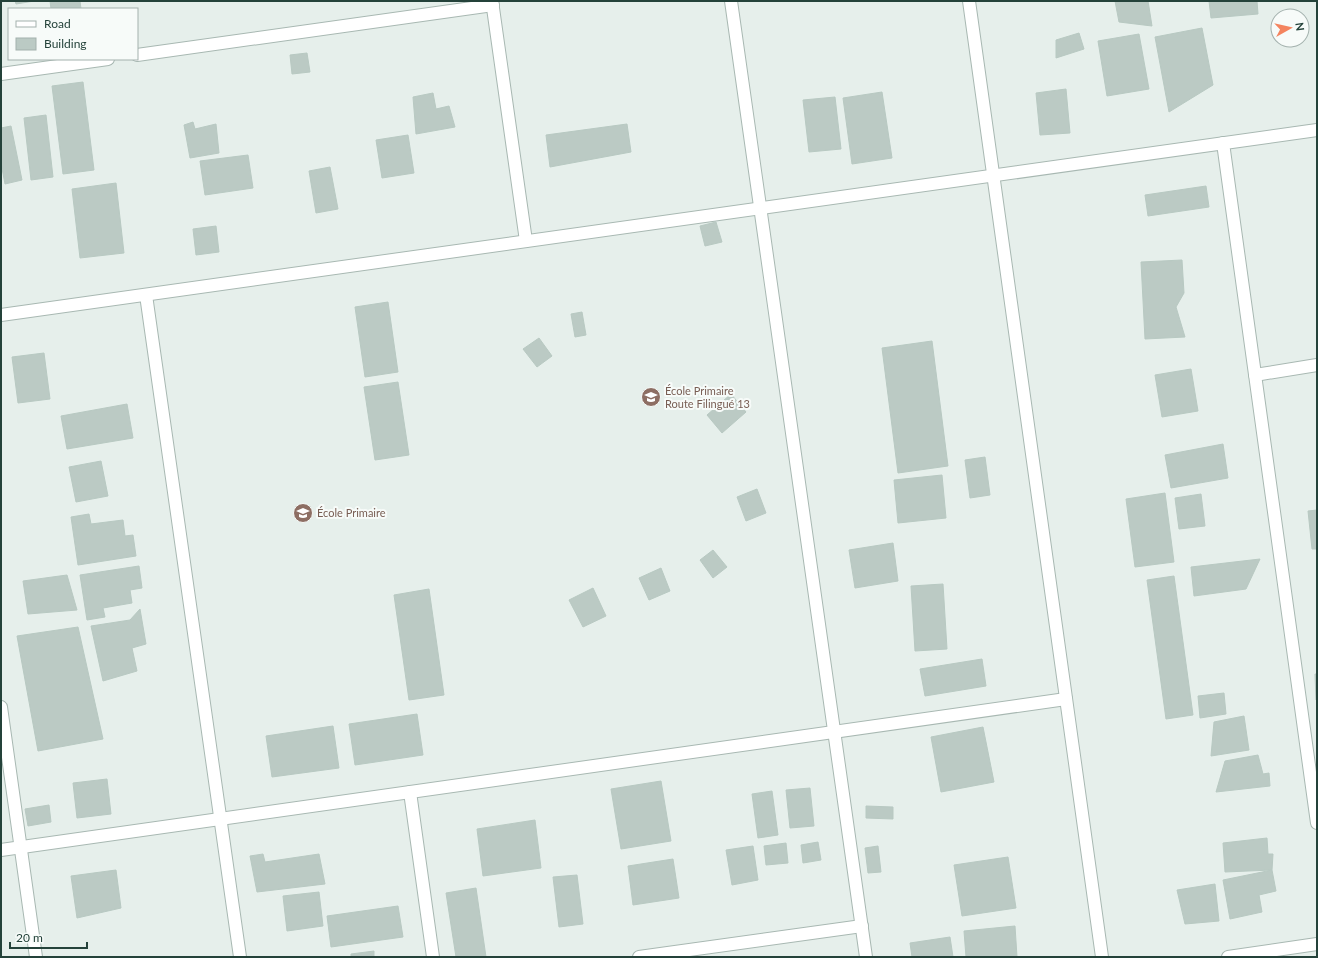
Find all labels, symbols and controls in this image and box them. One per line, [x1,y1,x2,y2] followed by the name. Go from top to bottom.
[8,8,138,60] legend
[1270,8,1310,48] north arrow
[44,16,71,31] text: Road
[1293,21,1307,32] text: N
[44,36,87,51] text: Building
[665,384,750,410] place label: École Primaire Route Filingué 13
[640,386,662,408] school or university icon: École Primaire Route Filingué 13
[292,502,314,524] school or university icon: École Primaire
[317,506,386,519] place label: École Primaire
[10,924,87,950] scale bar
[16,930,43,945] text: 20 m

